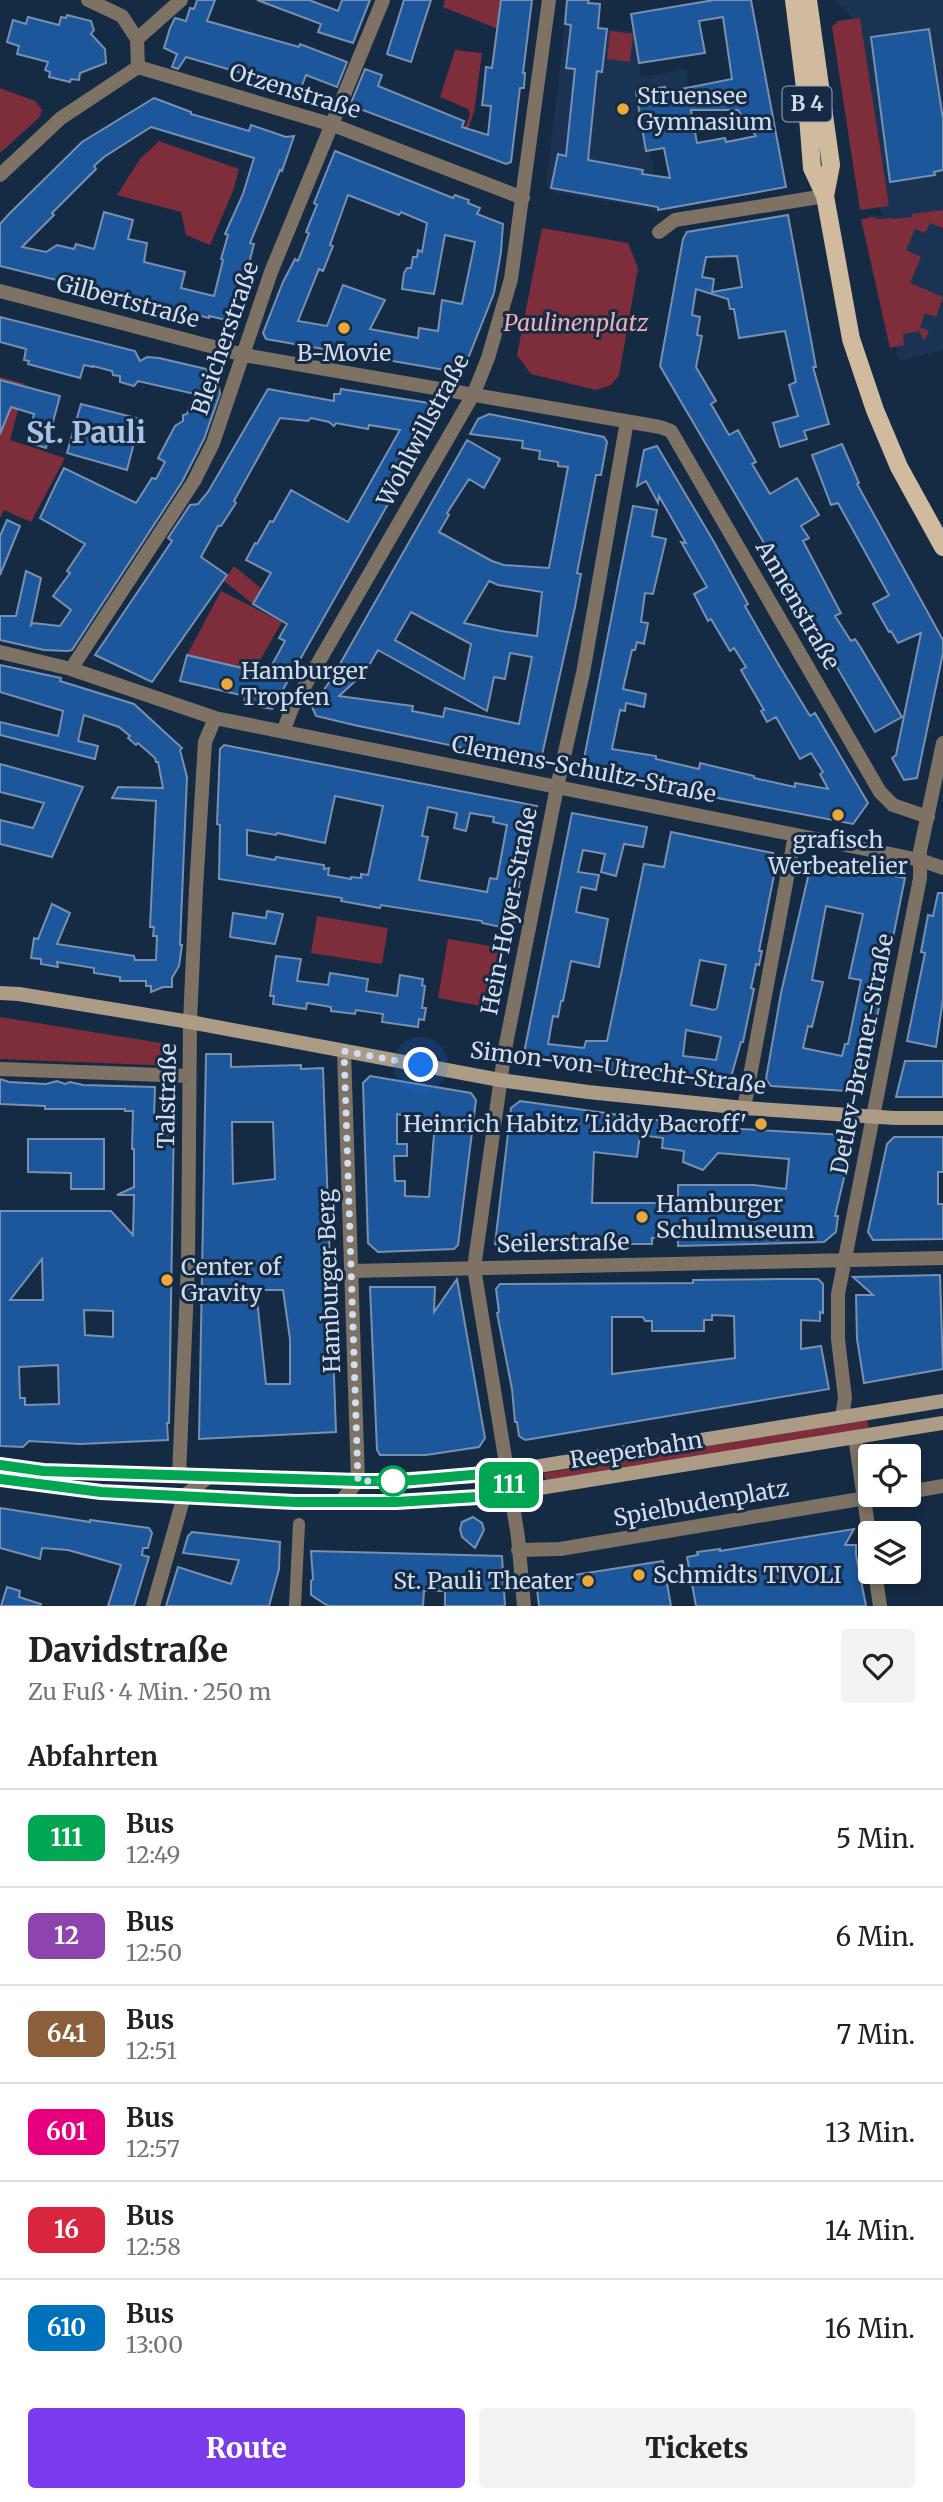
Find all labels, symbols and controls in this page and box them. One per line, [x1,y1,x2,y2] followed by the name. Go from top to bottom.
[226,57,364,124] street label: Otzenstraße
[637,81,773,136] place label: Struensee Gymnasium
[782,86,832,122] road number: B 4
[615,101,631,117] marker: Struensee Gymnasium
[185,257,264,418] street label: Bleicherstraße
[54,268,203,334] street label: Gilbertstraße
[503,308,649,337] park label: Paulinenplatz
[336,320,352,336] marker: B-Movie
[297,338,391,367] place label: B-Movie
[370,349,475,512] street label: Wohlwillstraße
[26,413,146,451] district label: St. Pauli
[749,534,847,674] street label: Annenstraße
[241,656,368,711] place label: Hamburger Tropfen
[219,676,235,692] marker: Hamburger Tropfen
[449,729,719,808] street label: Clemens-Schultz-Straße
[474,805,543,1017] street label: Hein-Hoyer-Straße
[830,807,846,823] marker: grafisch Werbeatelier
[767,825,908,880] place label: grafisch Werbeatelier
[824,931,899,1177] street label: Detlev-Bremer-Straße
[468,1035,768,1100] street label: Simon-von-Utrecht-Straße
[151,1043,182,1149] street label: Talstraße
[403,1047,438,1082] your location
[403,1109,747,1138] place label: Heinrich Habitz 'Liddy Bacroff'
[753,1116,769,1132] marker: Heinrich Habitz 'Liddy Bacroff'
[311,1188,346,1374] street label: Hamburger Berg
[656,1189,815,1244] place label: Hamburger Schulmuseum
[634,1209,650,1225] marker: Hamburger Schulmuseum
[496,1227,630,1258] street label: Seilerstraße
[181,1252,282,1307] place label: Center of Gravity
[159,1272,175,1288] marker: Center of Gravity
[568,1425,704,1474] street label: Reeperbahn
[858,1444,921,1584] map controls
[858,1444,921,1507] button: locate
[469,1462,549,1508] line badge: 111
[378,1466,408,1496] unlabelled marker
[493,1469,525,1500] text: 111
[611,1473,791,1532] street label: Spielbudenplatz
[858,1521,921,1584] button: layers
[653,1560,842,1589] place label: Schmidts TIVOLI
[393,1566,574,1595] place label: St. Pauli Theater
[631,1567,647,1583] marker: Schmidts TIVOLI
[580,1573,596,1589] marker: St. Pauli Theater
[841,1629,915,1703] button: heart
[28,1630,228,1671] text: Davidstraße
[28,1677,271,1706] text: Zu Fuß · 4 Min. · 250 m
[28,1740,158,1773] text: Abfahrten
[126,1807,174,1840] text: Bus
[50,1822,83,1853] text: 111
[836,1822,915,1855] text: 5 Min.
[126,1840,180,1869] text: 12:49
[126,1905,174,1938] text: Bus
[54,1920,79,1951] text: 12
[836,1920,915,1953] text: 6 Min.
[126,1938,182,1967] text: 12:50
[126,2003,174,2036] text: Bus
[47,2018,86,2049] text: 641
[836,2018,915,2051] text: 7 Min.
[126,2036,177,2065] text: 12:51
[126,2101,174,2134] text: Bus
[46,2116,87,2147] text: 601
[825,2116,915,2149] text: 13 Min.
[126,2134,180,2163] text: 12:57
[126,2199,174,2232] text: Bus
[54,2214,79,2245] text: 16
[825,2214,915,2247] text: 14 Min.
[126,2232,181,2261] text: 12:58
[126,2297,174,2330] text: Bus
[47,2312,86,2343] text: 610
[825,2312,915,2345] text: 16 Min.
[126,2330,183,2359] text: 13:00
[28,2408,465,2488] button: Route
[479,2408,915,2488] button: Tickets

